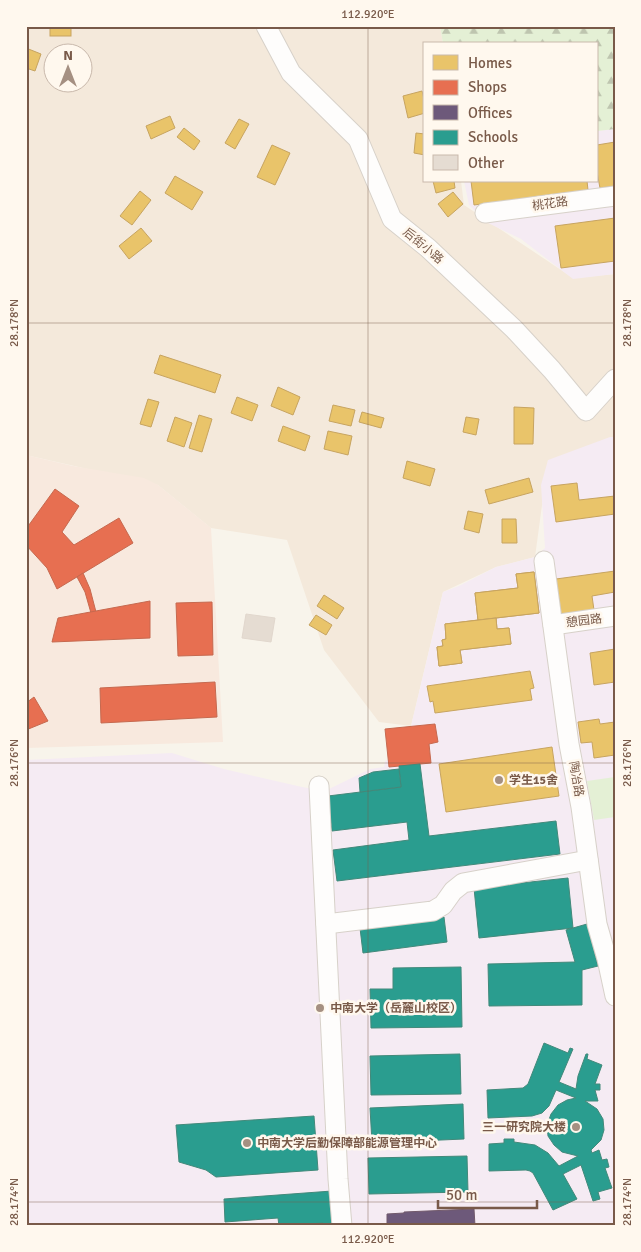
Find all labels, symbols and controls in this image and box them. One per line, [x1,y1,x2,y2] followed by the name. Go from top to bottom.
[341,7,395,22] text: 112.920°E
[42,42,92,92] north arrow
[423,42,598,182] legend
[63,47,73,64] text: N
[468,54,512,72] text: Homes
[468,78,507,96] text: Shops
[468,104,513,122] text: Offices
[468,128,519,146] text: Schools
[468,154,505,172] text: Other
[531,194,569,214] street label: 桃花路
[400,225,446,267] street label: 后街小路
[7,299,22,347] text: 28.178°N
[620,299,635,347] text: 28.178°N
[565,611,603,631] street label: 憩园路
[7,739,22,787] text: 28.176°N
[620,739,635,787] text: 28.176°N
[565,760,587,798] street label: 陶冶路
[509,773,558,788] place label: 学生15舍
[493,774,505,786] marker: 学生15舍
[330,1001,462,1016] place label: 中南大学（岳麓山校区）
[314,1002,326,1014] marker: 中南大学（岳麓山校区）
[482,1120,566,1135] place label: 三一研究院大楼
[570,1121,582,1133] marker: 三一研究院大楼
[257,1136,437,1151] place label: 中南大学后勤保障部能源管理中心
[241,1137,253,1149] marker: 中南大学后勤保障部能源管理中心
[438,1177,537,1209] scale bar
[7,1178,22,1226] text: 28.174°N
[620,1178,635,1226] text: 28.174°N
[446,1186,477,1204] text: 50 m
[341,1232,395,1247] text: 112.920°E

